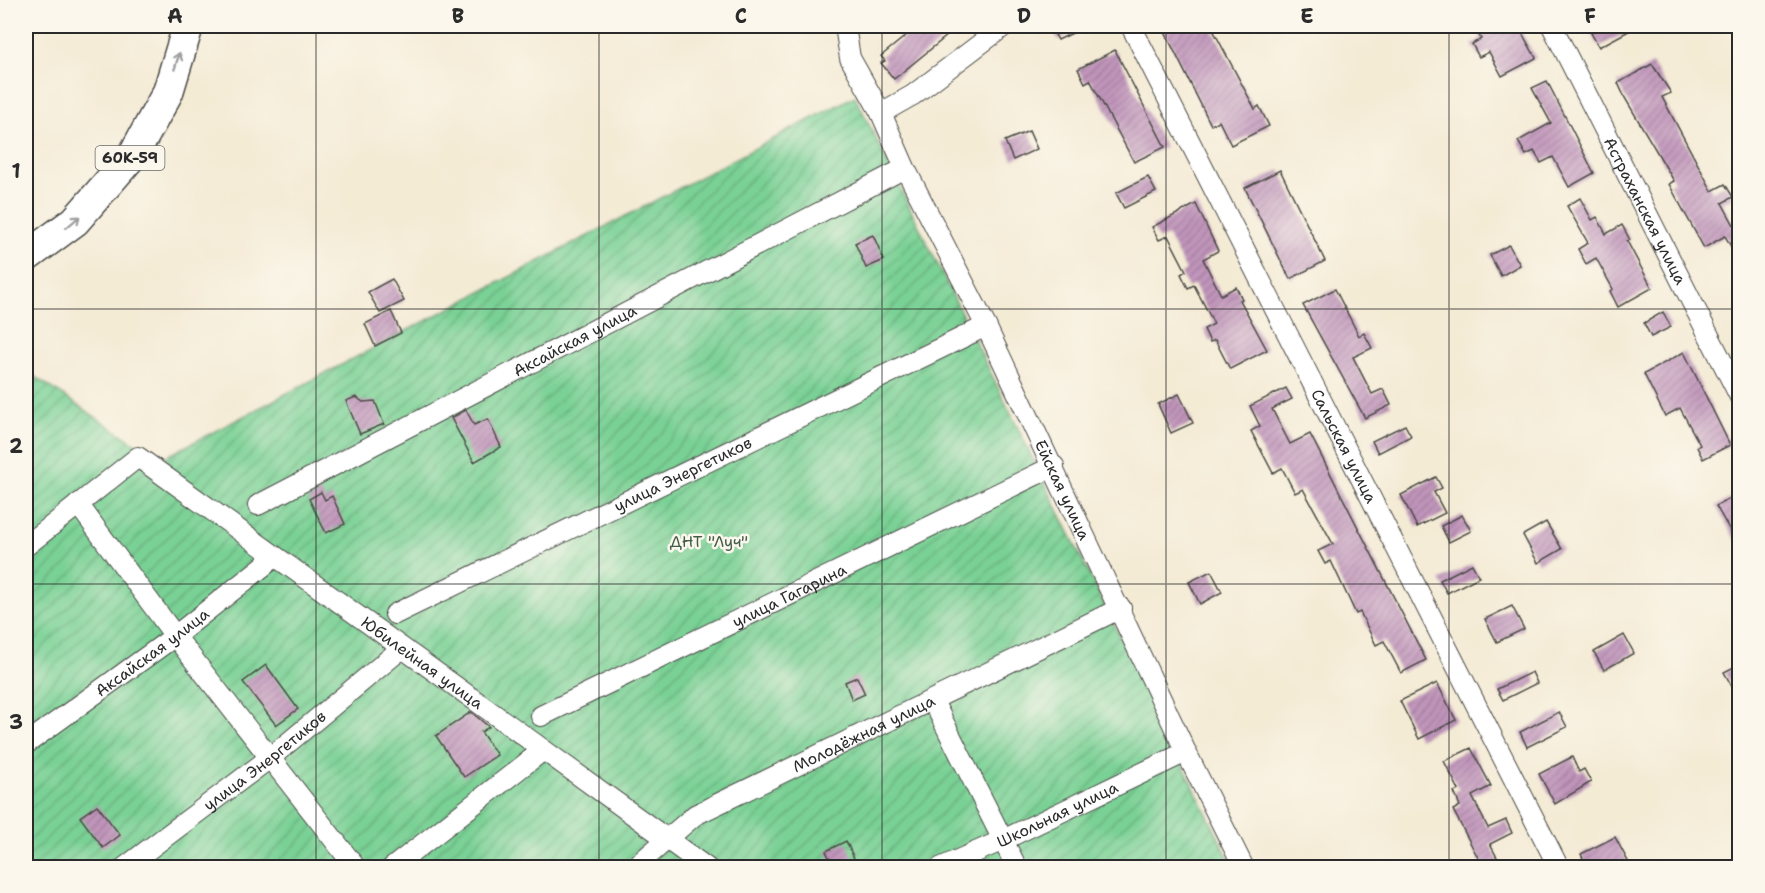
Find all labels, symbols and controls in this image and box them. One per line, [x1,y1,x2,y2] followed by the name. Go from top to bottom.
[167,3,183,29] text: A
[452,3,464,29] text: B
[735,3,747,29] text: C
[1017,3,1031,29] text: D
[1300,3,1314,29] text: E
[1584,3,1596,29] text: F
[172,52,183,71] one-way arrow
[1599,133,1692,288] street label: Астраханская улица
[96,146,164,170] road number: 60К-59
[11,158,21,184] text: 1
[65,215,80,229] one-way arrow
[509,299,640,381] street label: Аксайская улица
[1307,385,1382,507] street label: Сальская улица
[610,431,755,516] street label: улица Энергетиков
[9,433,23,459] text: 2
[1030,436,1095,543] street label: Ейская улица
[670,531,748,552] park label: ДНТ "Луч"
[728,558,850,632] street label: улица Гагарина
[91,603,213,701] street label: Аксайская улица
[357,611,488,714] street label: Юбилейная улица
[789,690,938,777] street label: Молодёжная улица
[199,705,330,815] street label: улица Энергетиков
[9,709,23,735] text: 3
[993,776,1121,852] street label: Школьная улица

